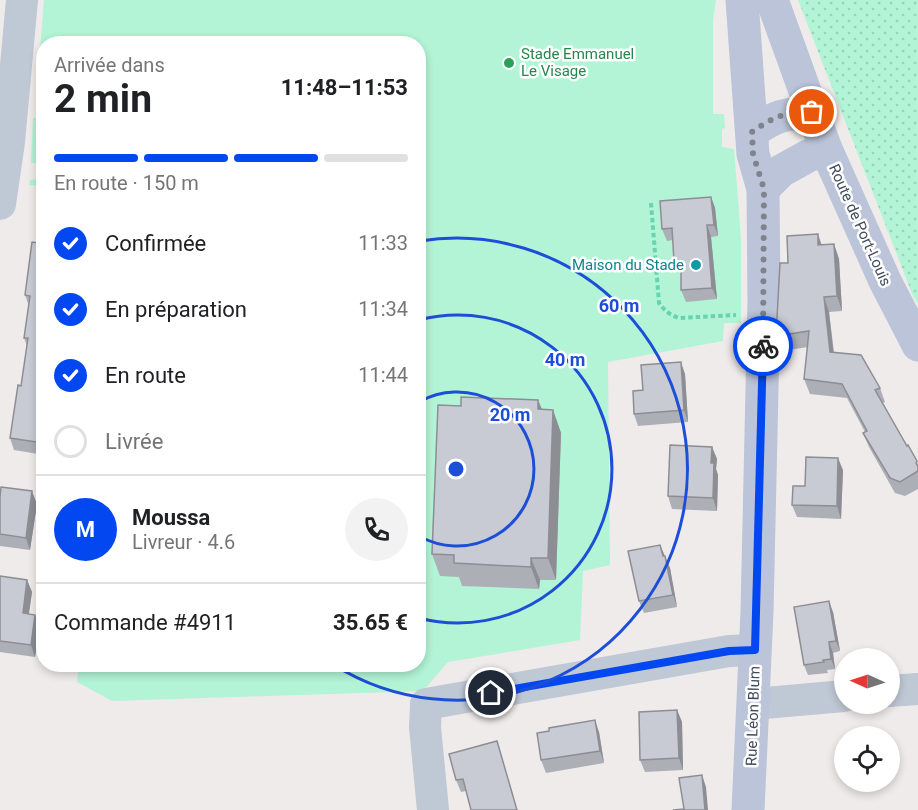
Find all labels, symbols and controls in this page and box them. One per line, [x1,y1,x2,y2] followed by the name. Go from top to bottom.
[521,45,634,80] place label: Stade Emmanuel Le Visage
[54,53,165,77] text: Arrivée dans
[502,56,516,70] marker: Stade Emmanuel Le Visage
[281,75,408,100] text: 11:48–11:53
[54,76,152,122] text: 2 min
[786,86,837,137] pin
[795,95,828,128] icon: bag
[825,161,895,289] street label: Route de Port-Louis
[54,171,199,195] text: En route · 150 m
[54,227,87,260] icon: check
[105,231,206,256] text: Confirmée
[358,231,408,255] text: 11:33
[572,256,684,274] place label: Maison du Stade
[689,258,703,272] marker: Maison du Stade
[54,293,87,326] icon: check
[599,295,639,316] text: 60 m
[105,297,247,322] text: En préparation
[358,297,408,321] text: 11:34
[733,316,793,376] courier
[747,330,780,363] icon: bike
[545,349,585,370] text: 40 m
[54,359,87,392] icon: check
[105,363,186,388] text: En route
[358,363,408,387] text: 11:44
[490,404,530,425] text: 20 m
[105,429,163,454] text: Livrée
[446,459,466,479] centre of rings
[345,498,408,561] button: phone
[132,505,210,530] text: Moussa
[76,517,95,542] text: M
[132,530,235,554] text: Livreur · 4.6
[54,610,236,635] text: Commande #4911
[333,610,408,635] text: 35.65 €
[834,648,900,714] north arrow
[834,648,900,792] map controls
[742,666,764,766] street label: Rue Léon Blum
[465,667,516,718] pin
[474,676,507,709] icon: home
[834,726,900,792] button: locate

